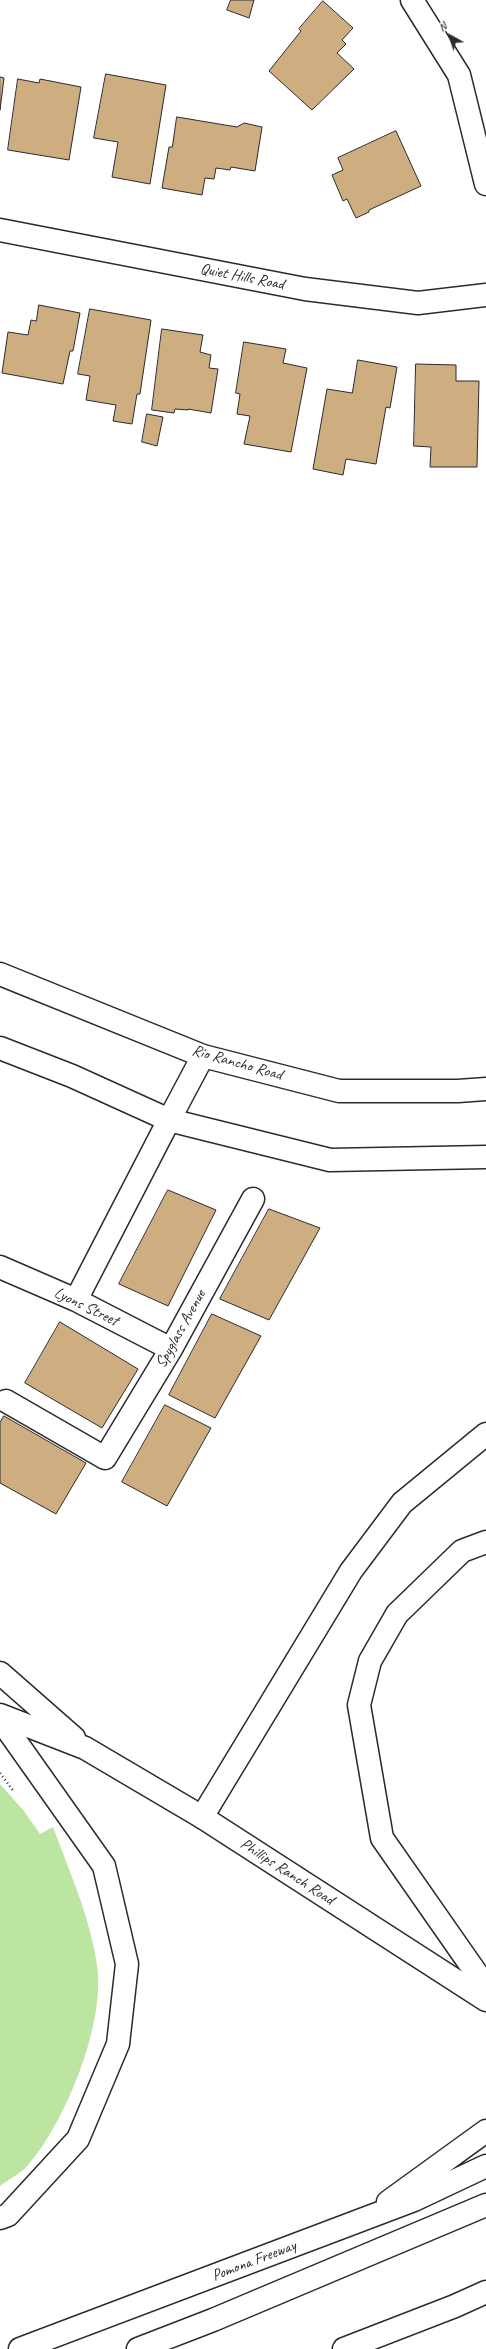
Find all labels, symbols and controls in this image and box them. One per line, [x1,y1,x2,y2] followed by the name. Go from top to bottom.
[430,16,470,56] north arrow
[435,19,449,34] text: N
[198,259,286,295] street label: Quiet Hills Road
[190,1041,284,1085] street label: Rio Rancho Road
[51,1283,121,1331] street label: Lyons Street
[152,1287,210,1371] street label: Spyglass Avenue
[237,1835,337,1909] street label: Phillips Ranch Road
[209,2236,299,2286] street label: Pomona Freeway

